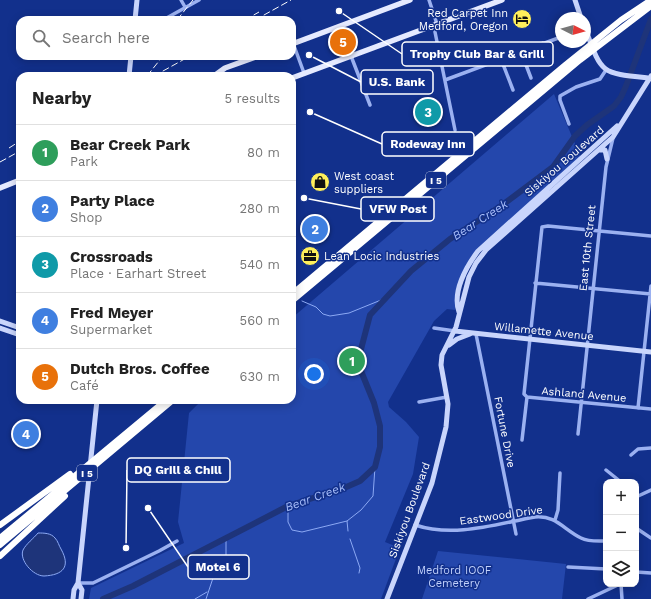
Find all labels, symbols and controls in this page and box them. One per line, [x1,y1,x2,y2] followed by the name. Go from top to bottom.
[419,7,508,33] place label: Red Carpet Inn Medford, Oregon
[511,8,533,30] hotel icon: Red Carpet Inn Medford, Oregon
[555,12,591,48] north arrow
[16,16,296,60] search box
[30,27,52,49] icon: search
[330,27,356,57] pin: 5
[62,29,150,47] text: Search here
[402,42,553,66] callout: Trophy Club Bar & Grill
[410,47,544,61] text: Trophy Club Bar & Grill
[361,70,433,94] callout: U.S. Bank
[369,75,426,89] text: U.S. Bank
[32,88,91,108] text: Nearby
[225,91,280,106] text: 5 results
[415,97,441,127] pin: 3
[522,123,607,199] street label: Siskiyou Boulevard
[382,132,474,156] callout: Rodeway Inn
[70,136,190,154] text: Bear Creek Park
[390,137,466,151] text: Rodeway Inn
[42,145,48,160] text: 1
[247,145,280,160] text: 80 m
[70,154,98,169] text: Park
[334,170,394,196] place label: West coast suppliers
[309,171,331,193] shop icon: West coast suppliers
[426,172,446,188] road number: I 5
[70,192,155,210] text: Party Place
[361,197,434,221] callout: VFW Post
[450,197,511,243] water label: Bear Creek
[41,201,49,216] text: 2
[240,201,280,216] text: 280 m
[369,202,427,216] text: VFW Post
[577,204,599,292] street label: East 10th Street
[70,210,102,225] text: Shop
[302,214,328,244] pin: 2
[299,245,321,267] office icon: Lean Locic Industries
[70,248,153,266] text: Crossroads
[324,250,439,263] place label: Lean Locic Industries
[41,257,49,272] text: 3
[240,257,280,272] text: 540 m
[70,266,206,281] text: Place · Earhart Street
[70,304,153,322] text: Fred Meyer
[41,313,49,328] text: 4
[240,313,280,328] text: 560 m
[493,320,594,343] street label: Willamette Avenue
[70,322,152,337] text: Supermarket
[339,346,365,376] pin: 1
[70,360,210,378] text: Dutch Bros. Coffee
[304,364,324,384] your location
[41,369,49,384] text: 5
[240,369,280,384] text: 630 m
[70,378,99,393] text: Café
[541,384,627,405] street label: Ashland Avenue
[491,395,518,469] street label: Fortune Drive
[13,419,39,449] pin: 4
[127,458,230,482] callout: DQ Grill & Chill
[386,461,433,560] street label: Siskiyou Boulevard
[134,463,222,477] text: DQ Grill & Chill
[77,465,97,481] road number: I 5
[283,479,347,514] water label: Bear Creek
[603,479,639,587] map controls
[603,479,639,515] button: +
[459,503,544,528] street label: Eastwood Drive
[603,515,639,551] button: −
[603,551,639,587] button: layers
[188,555,249,579] callout: Motel 6
[196,560,240,574] text: Motel 6
[417,564,492,590] park label: Medford IOOF Cemetery

